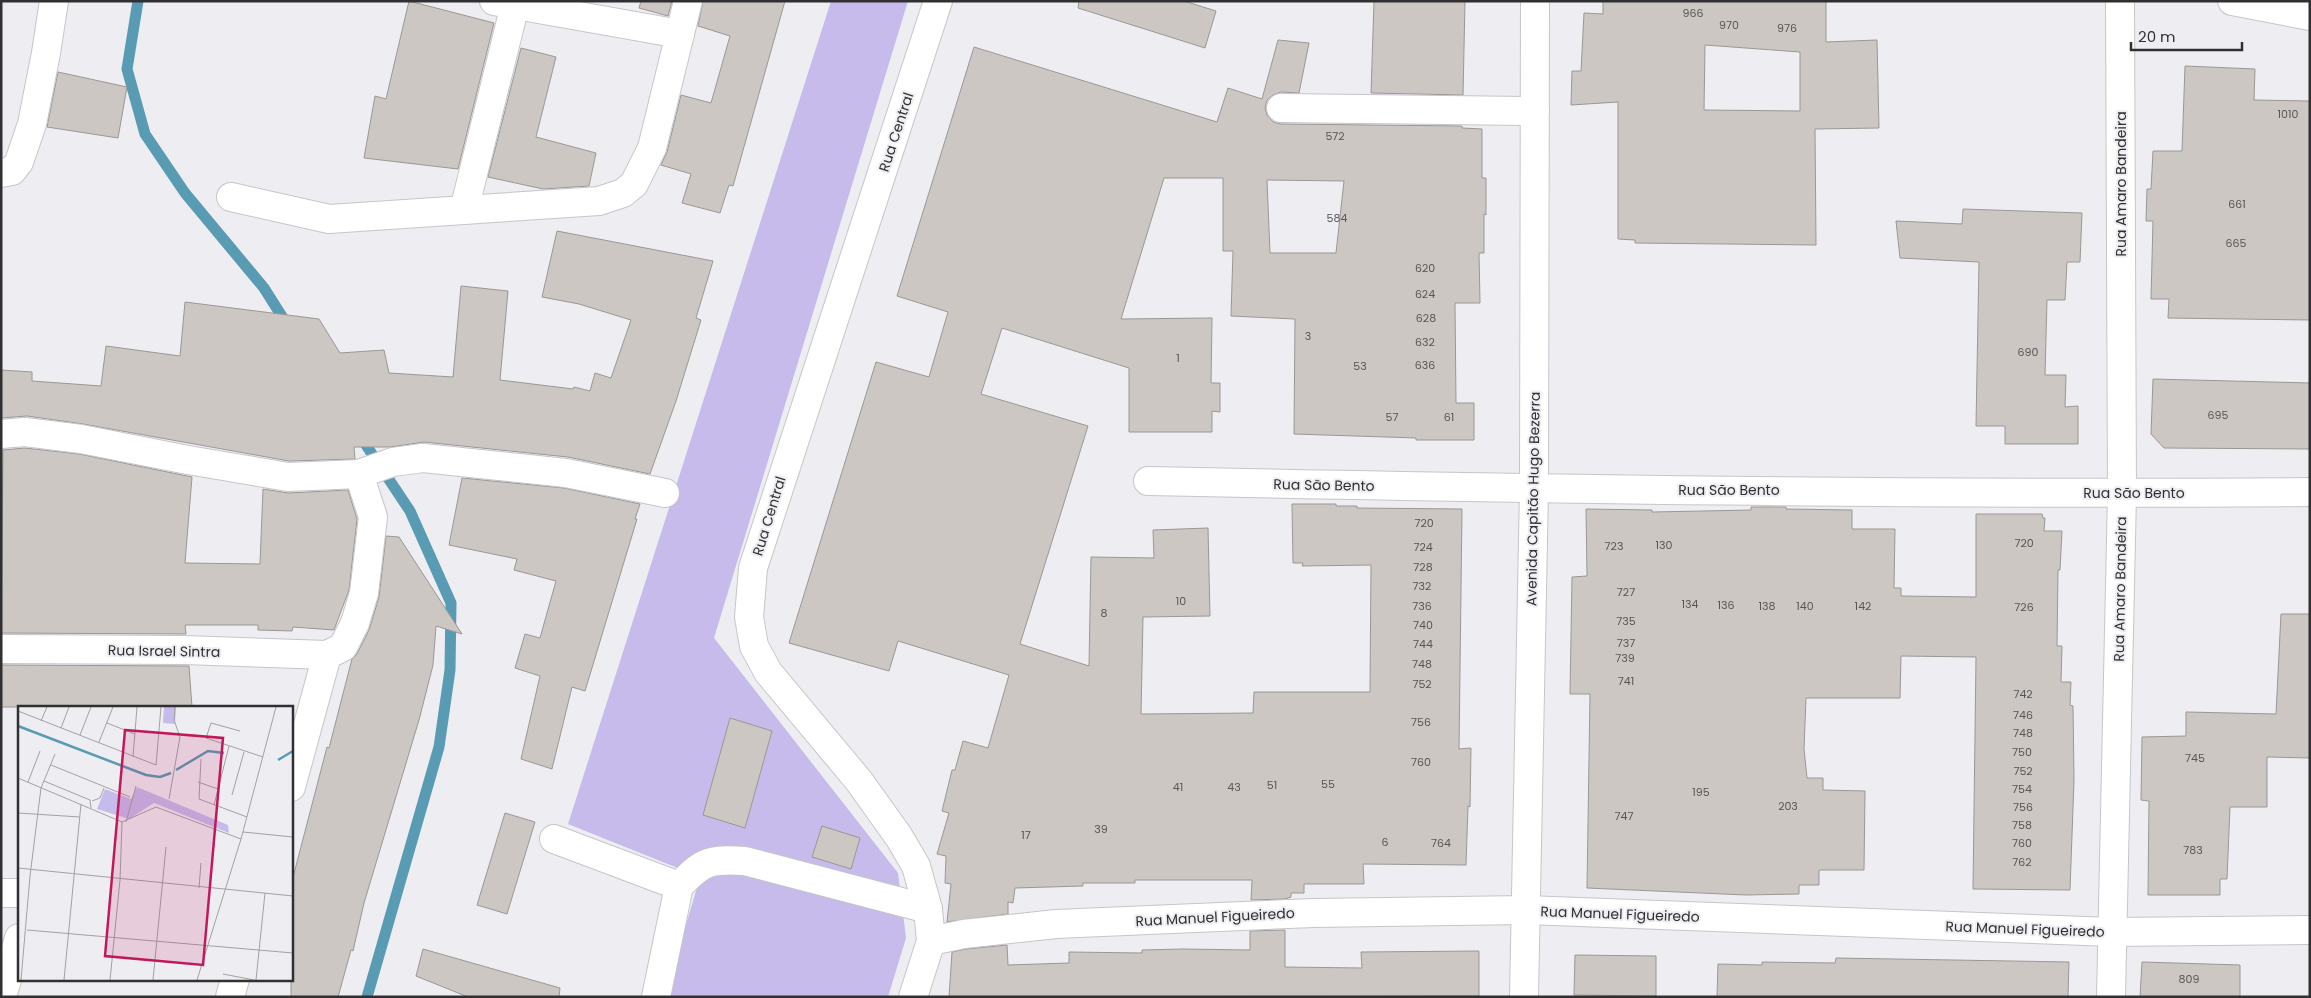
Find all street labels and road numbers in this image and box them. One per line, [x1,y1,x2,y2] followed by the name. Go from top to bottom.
[874,90,918,174] street label: Rua Central
[2111,111,2131,257] street label: Rua Amaro Bandeira
[1521,392,1545,606] street label: Avenida Capitão Hugo Bezerra
[747,474,791,558] street label: Rua Central
[1273,474,1375,496] street label: Rua São Bento
[1678,480,1780,500] street label: Rua São Bento
[2083,483,2185,503] street label: Rua São Bento
[2109,516,2131,662] street label: Rua Amaro Bandeira
[108,640,220,662] street label: Rua Israel Sintra
[1540,901,1700,927] street label: Rua Manuel Figueiredo
[1135,903,1295,931] street label: Rua Manuel Figueiredo
[1945,916,2105,942] street label: Rua Manuel Figueiredo

